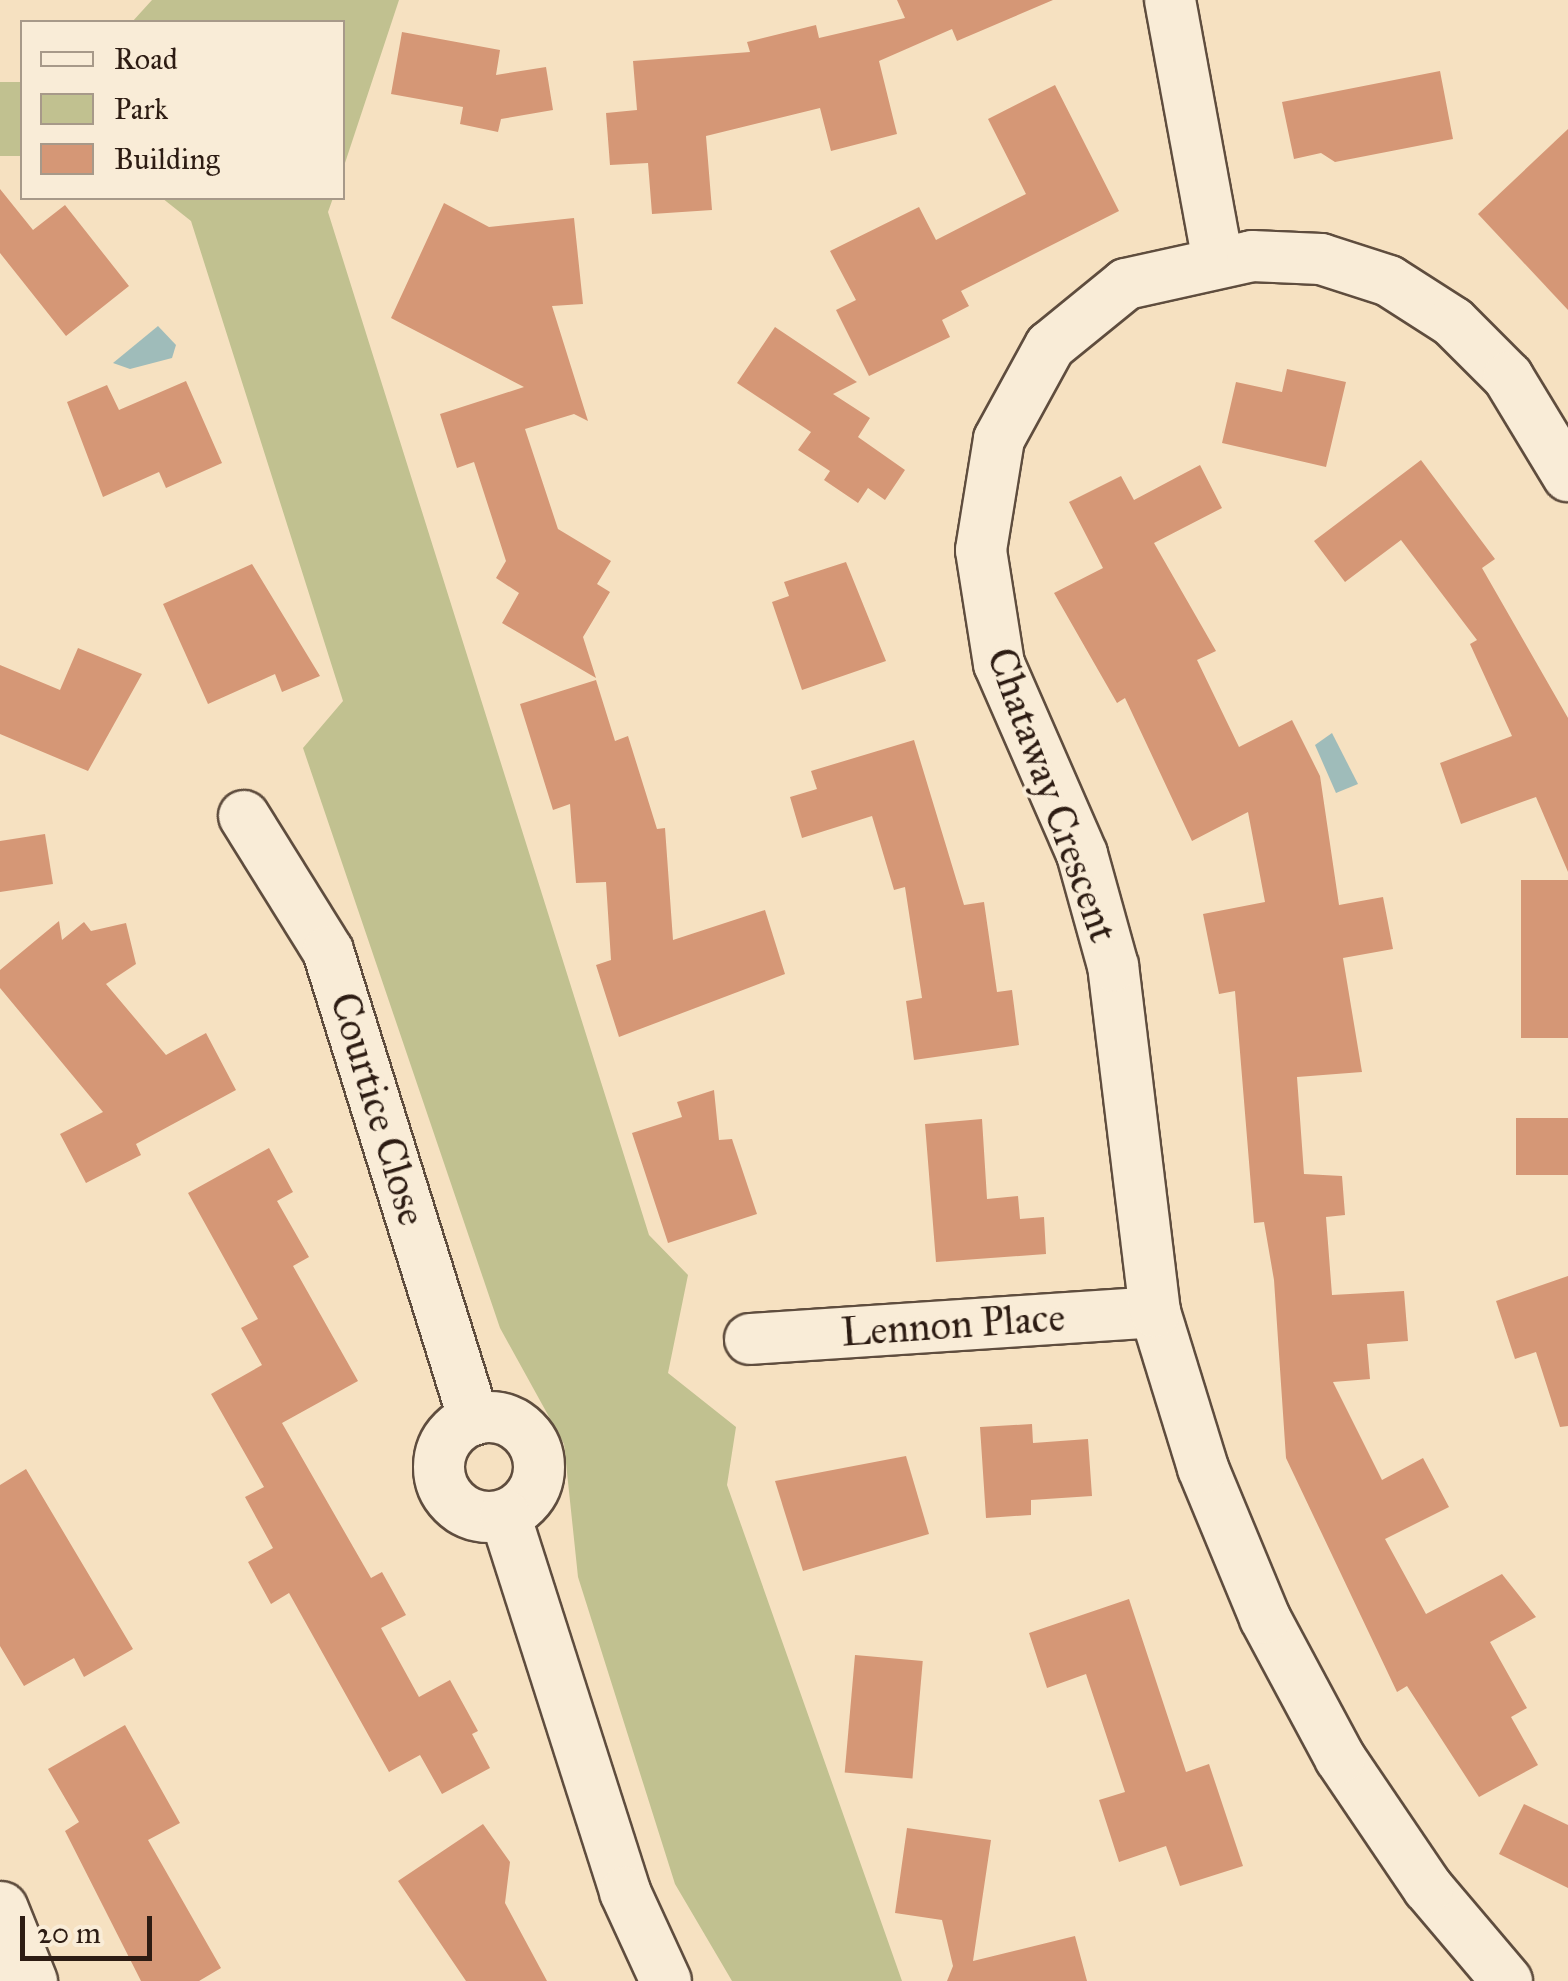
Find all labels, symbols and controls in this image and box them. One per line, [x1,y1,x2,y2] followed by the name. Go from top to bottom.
[20,20,345,200] legend
[114,41,178,77] text: Road
[114,91,168,127] text: Park
[114,141,220,177] text: Building
[977,641,1127,949] street label: Chataway Crescent
[320,987,436,1231] street label: Courtice Close
[839,1293,1067,1357] street label: Lennon Place
[25,1896,158,1958] scale bar
[37,1915,101,1951] text: 20 m

